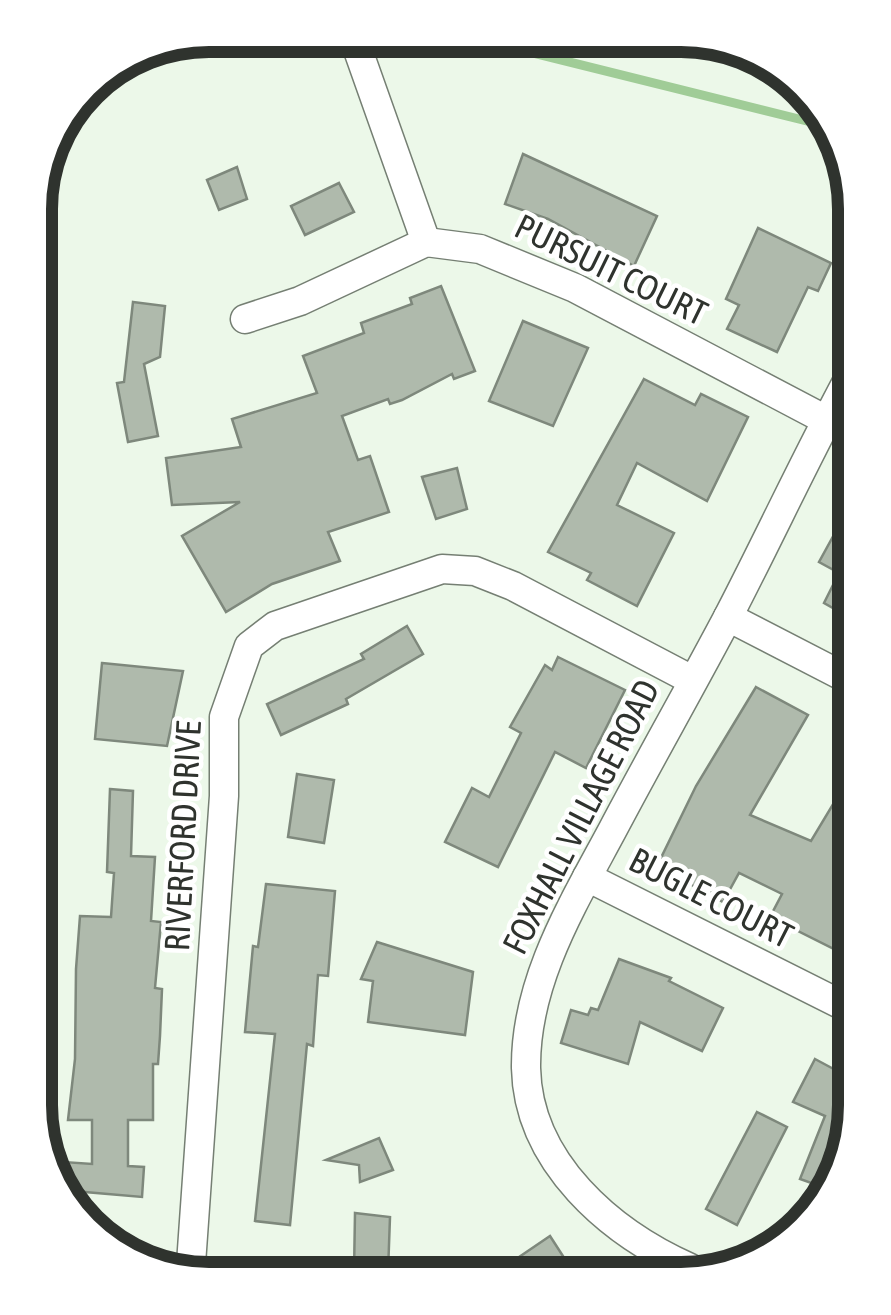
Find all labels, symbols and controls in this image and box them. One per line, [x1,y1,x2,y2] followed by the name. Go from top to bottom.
[509,205,714,333] street label: PURSUIT COURT
[494,673,666,960] street label: FOXHALL VILLAGE ROAD
[156,720,208,952] street label: RIVERFORD DRIVE
[623,839,800,955] street label: BUGLE COURT

